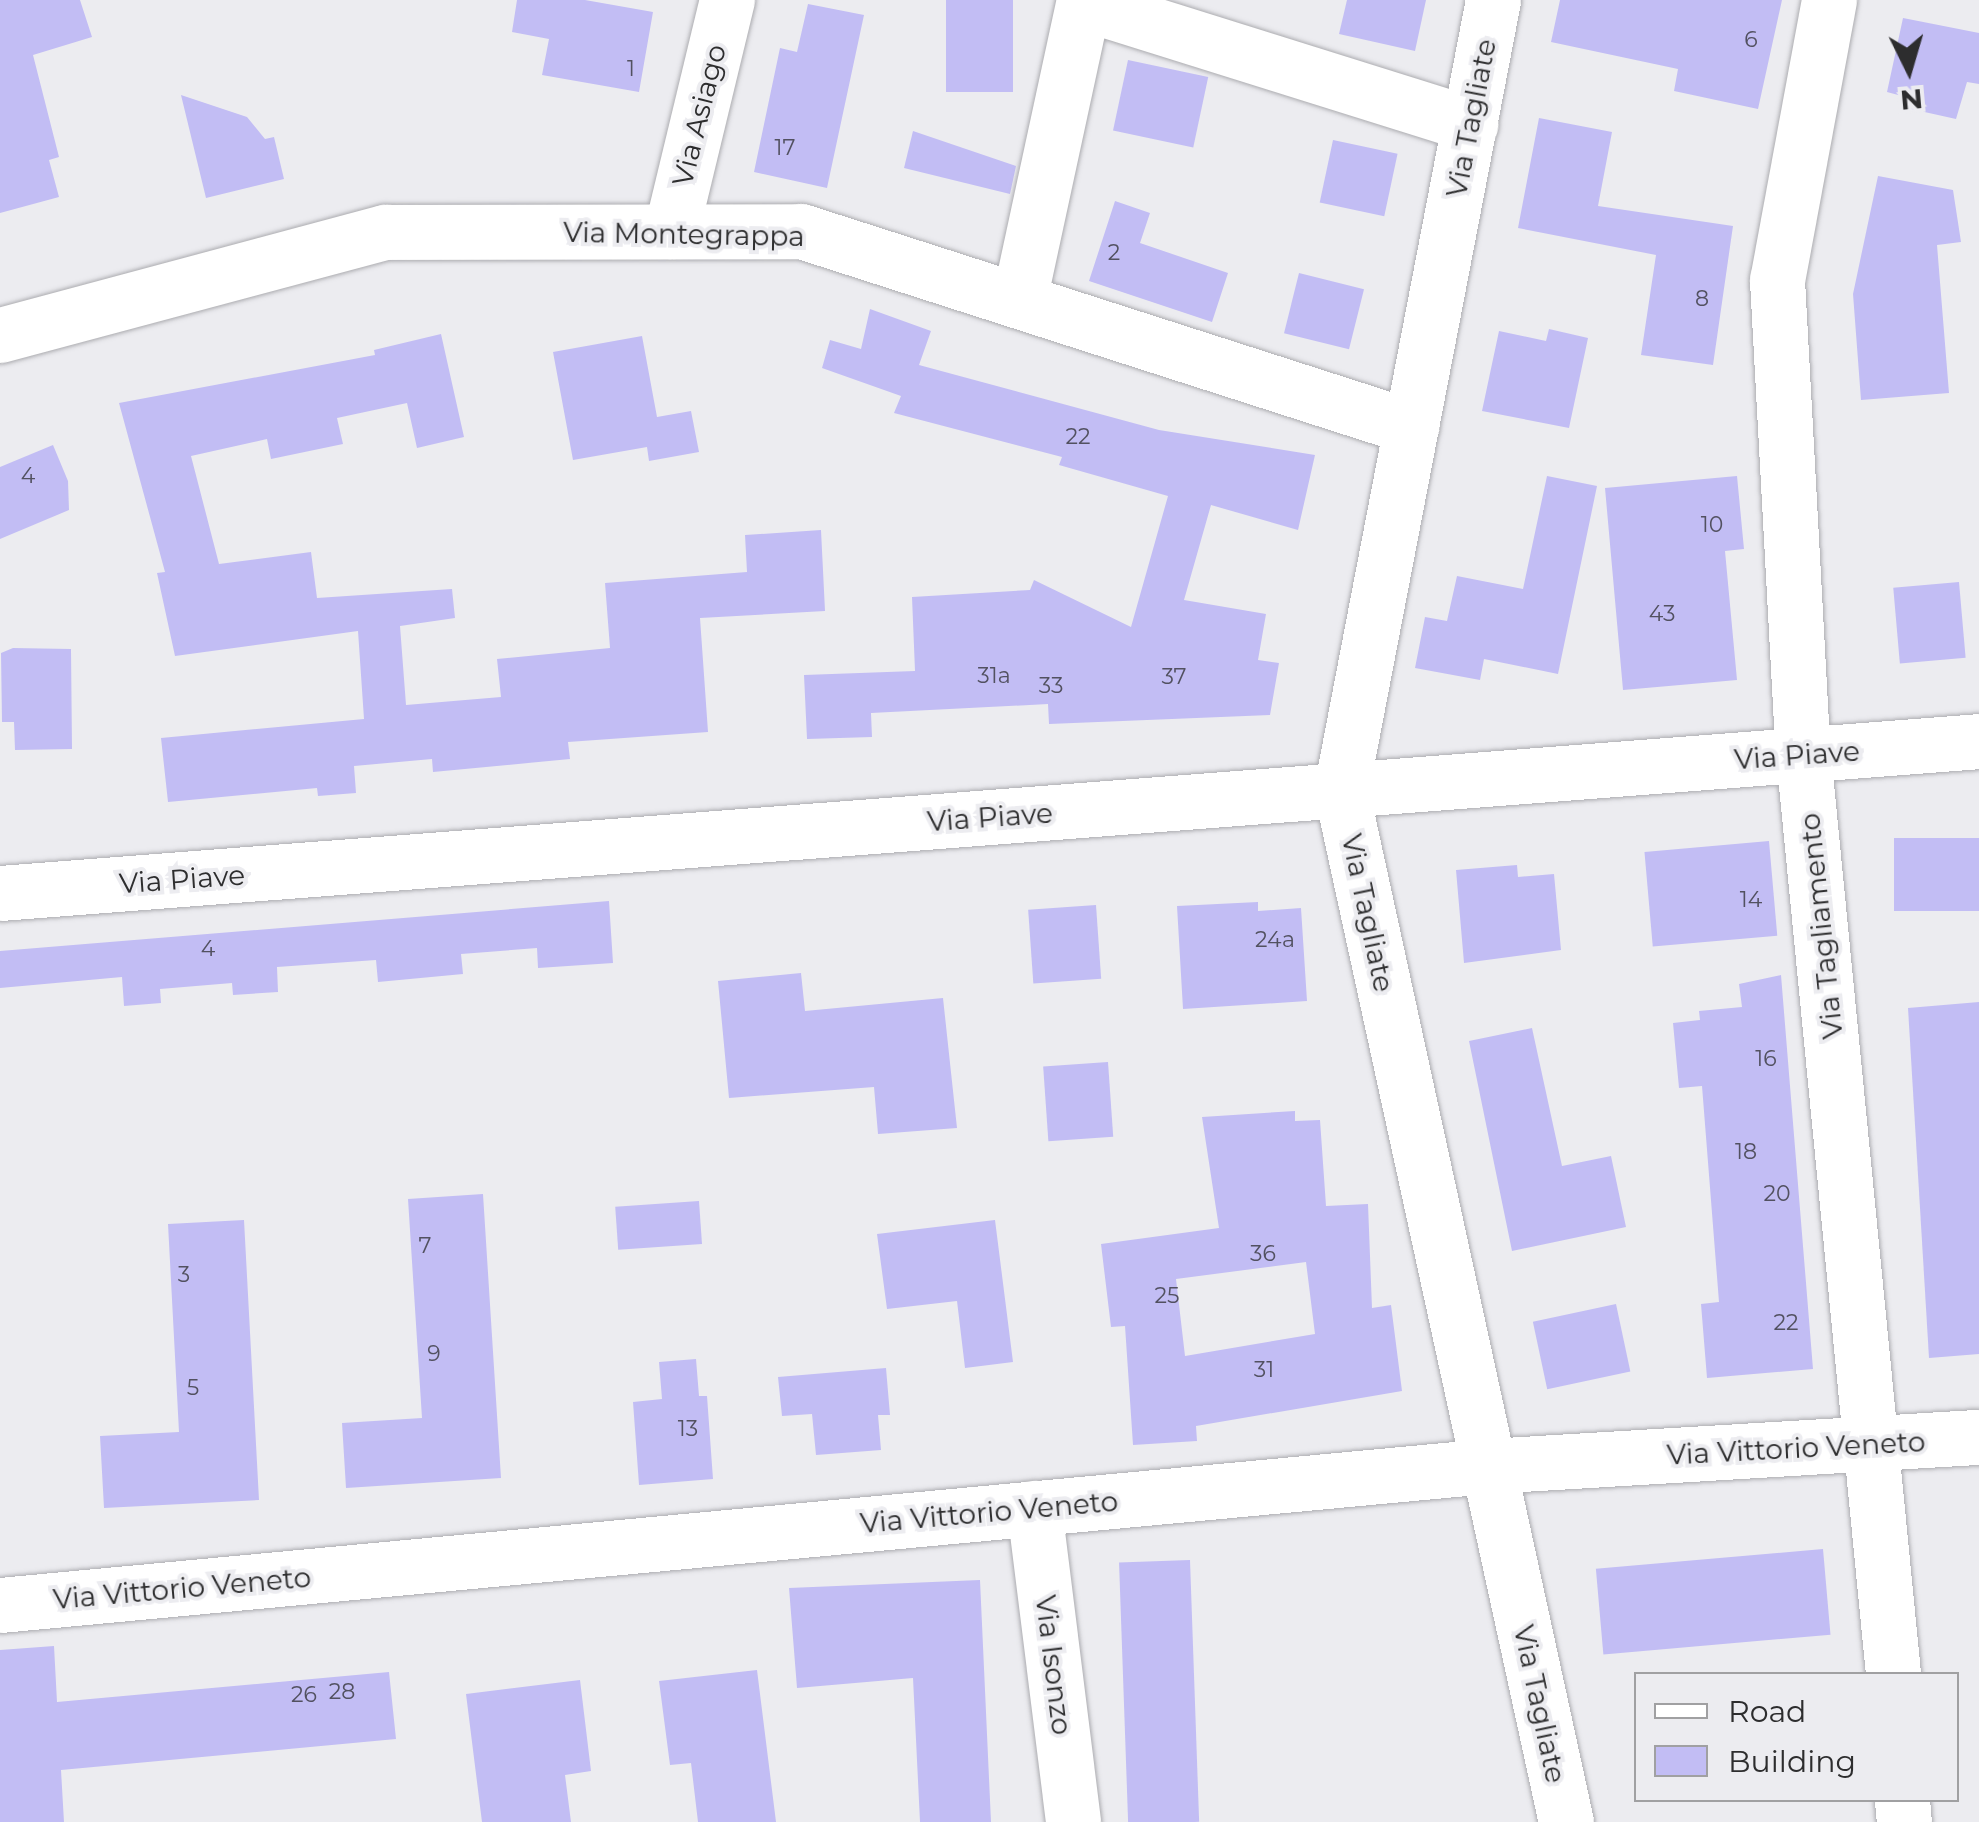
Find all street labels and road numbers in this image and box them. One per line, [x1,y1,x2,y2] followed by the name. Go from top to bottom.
[1439,36,1503,200] street label: Via Tagliate
[665,41,733,189] street label: Via Asiago
[563,215,805,253] street label: Via Montegrappa
[1733,734,1861,776] street label: Via Piave
[926,796,1054,838] street label: Via Piave
[1792,811,1850,1041] street label: Via Tagliamento
[1335,831,1401,995] street label: Via Tagliate
[118,858,246,900] street label: Via Piave
[1666,1424,1926,1472] street label: Via Vittorio Veneto
[859,1484,1119,1540] street label: Via Vittorio Veneto
[52,1560,312,1616] street label: Via Vittorio Veneto
[1029,1593,1079,1737] street label: Via Isonzo
[1507,1622,1573,1786] street label: Via Tagliate

